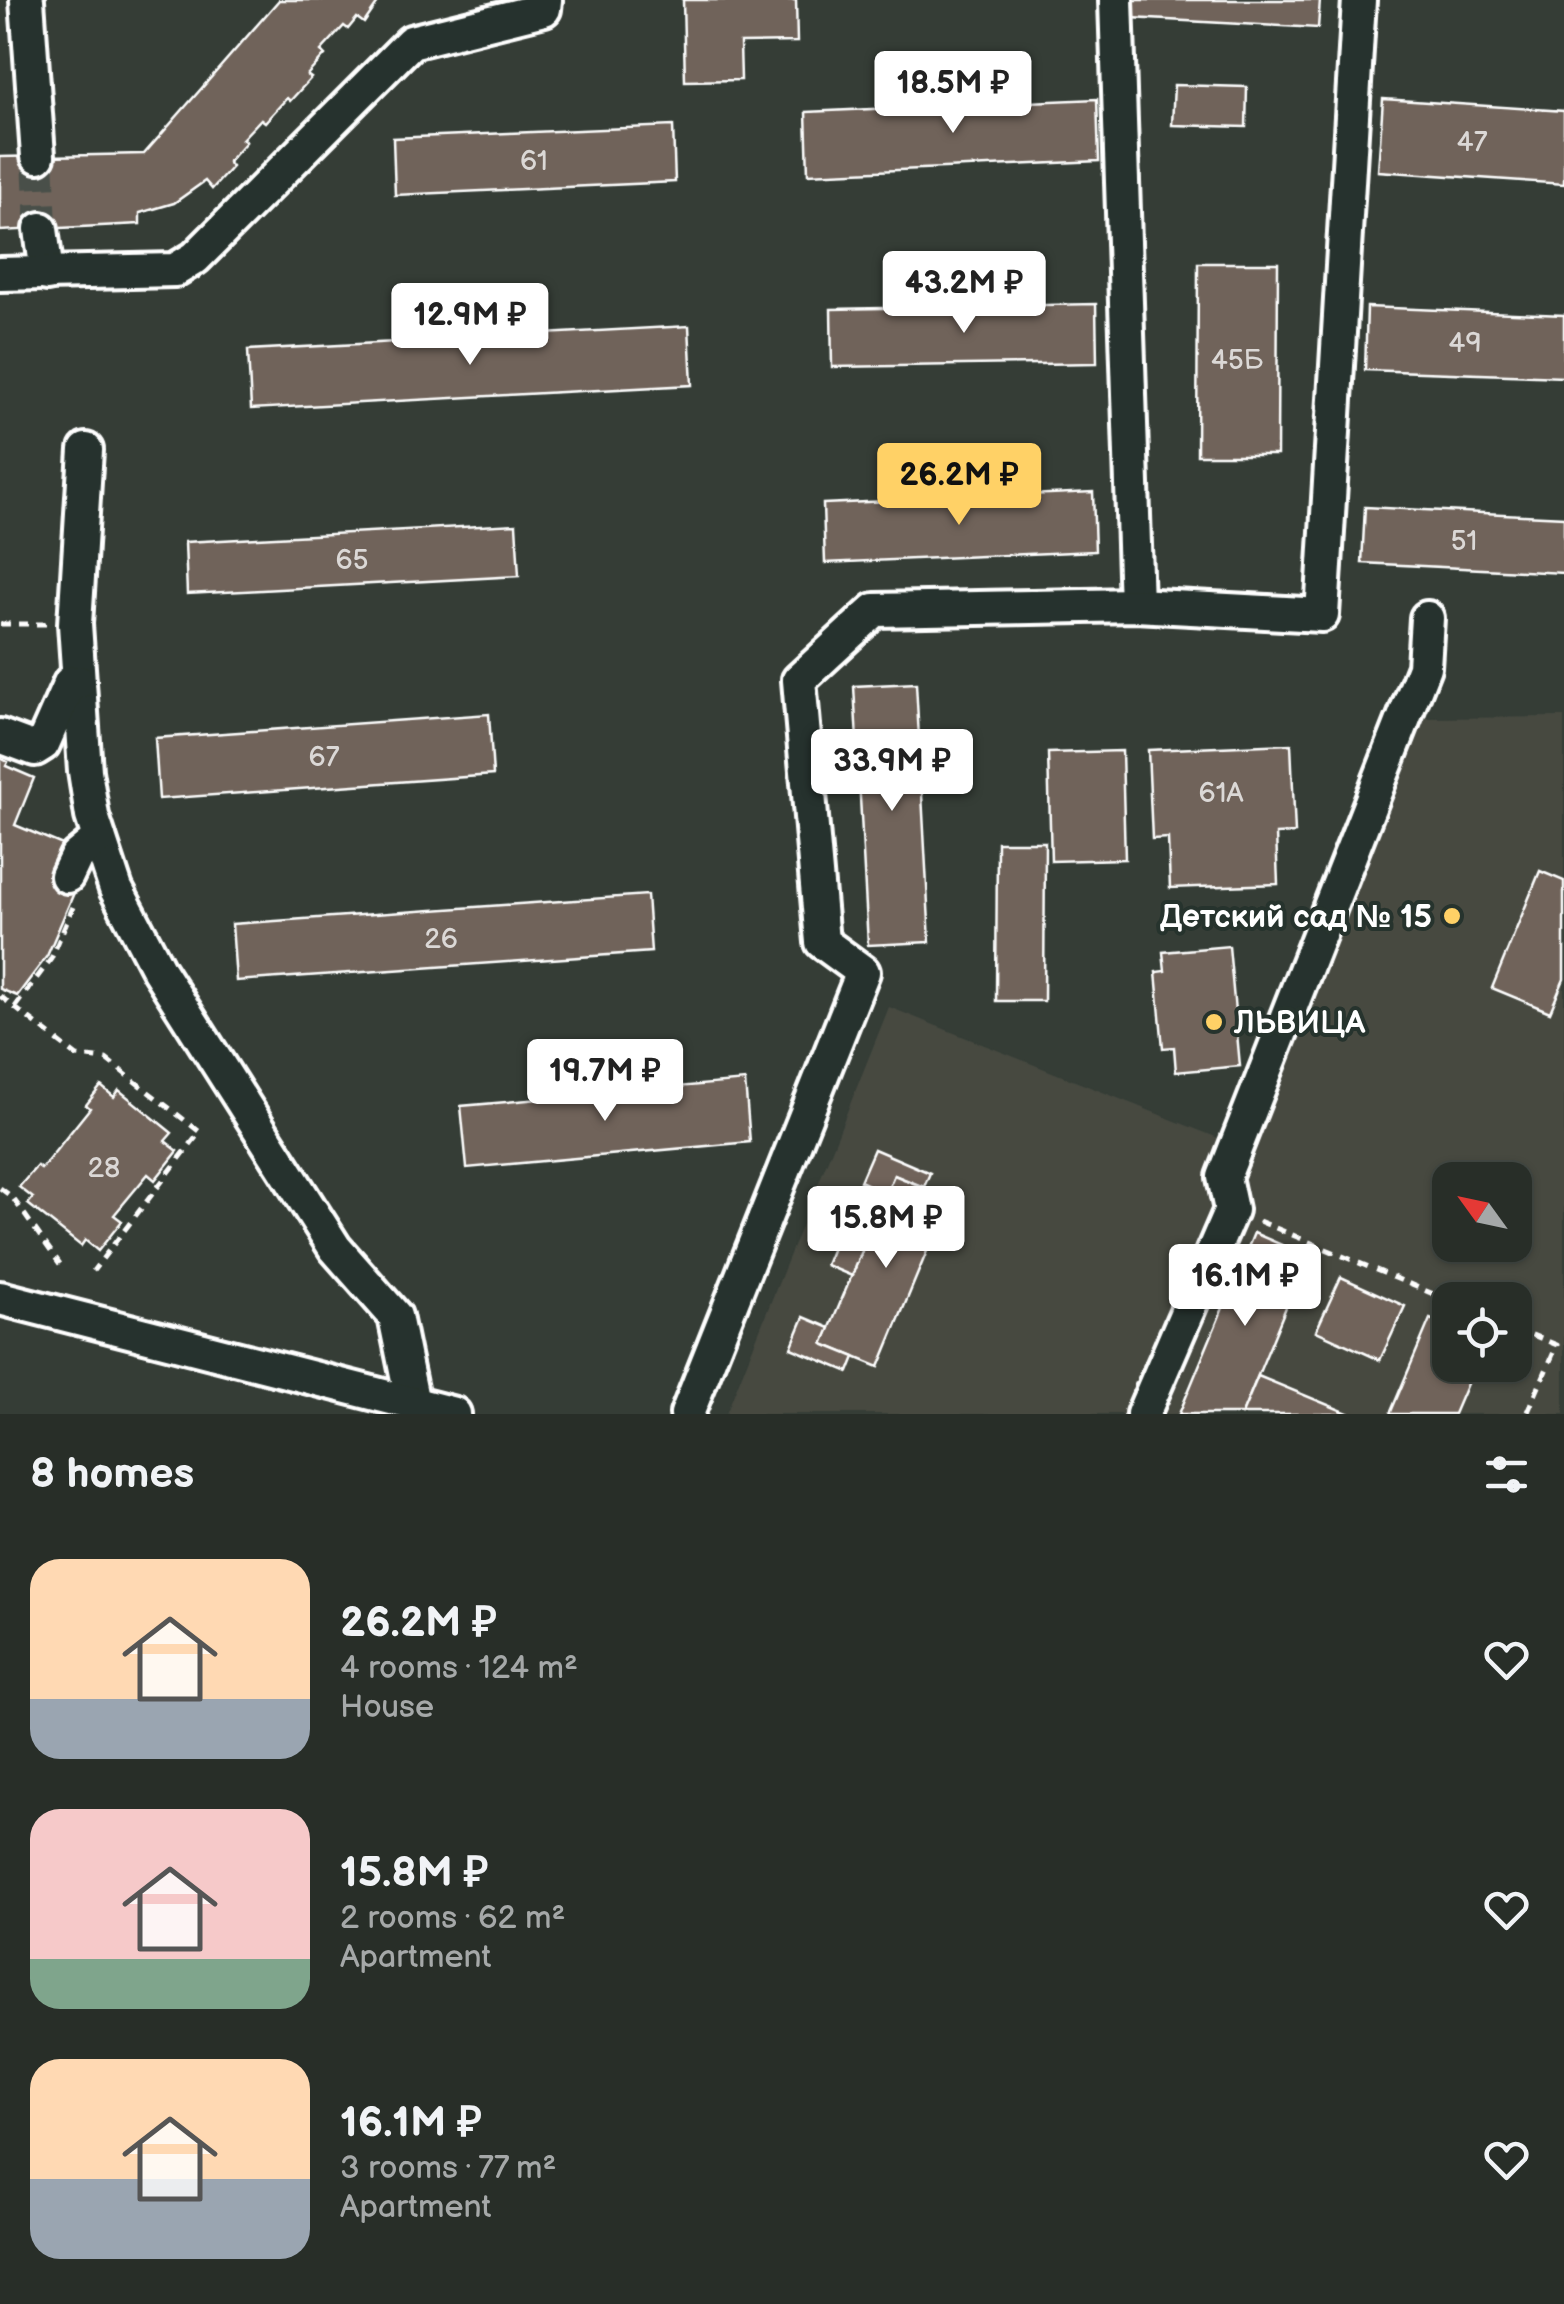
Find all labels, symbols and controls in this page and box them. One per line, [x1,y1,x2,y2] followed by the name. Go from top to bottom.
[861,51,1045,136] pin: 18.5M ₽
[896,64,1010,103] text: 18.5M ₽
[1457,126,1488,159] house number: 47
[520,145,548,178] house number: 61
[872,251,1056,336] pin: 43.2M ₽
[905,264,1023,303] text: 43.2M ₽
[378,283,562,368] pin: 12.9M ₽
[413,296,527,335] text: 12.9M ₽
[1448,327,1482,360] house number: 49
[1211,344,1264,377] house number: 45Б
[867,443,1051,528] pin: 26.2M ₽
[899,456,1019,495] text: 26.2M ₽
[1451,525,1477,558] house number: 51
[335,544,369,577] house number: 65
[800,729,984,814] pin: 33.9M ₽
[309,741,340,774] house number: 67
[833,742,951,781] text: 33.9M ₽
[1199,777,1244,810] house number: 61А
[1160,898,1432,937] place label: Детский сад № 15
[1441,905,1463,927] marker: Детский сад № 15
[424,923,458,956] house number: 26
[1233,1004,1366,1043] place label: ЛЬВИЦА
[1203,1011,1225,1033] marker: ЛЬВИЦА
[513,1039,697,1124] pin: 19.7M ₽
[549,1052,661,1091] text: 19.7M ₽
[88,1152,120,1185] house number: 28
[1432,1162,1532,1262] north arrow
[1432,1162,1532,1382] map controls
[794,1186,978,1271] pin: 15.8M ₽
[829,1199,943,1238] text: 15.8M ₽
[1153,1244,1337,1329] pin: 16.1M ₽
[1191,1257,1299,1296] text: 16.1M ₽
[1432,1282,1532,1382] button: locate
[1479,1447,1534,1502] icon: filters
[30,1449,194,1500] text: 8 homes
[340,1598,497,1649] text: 26.2M ₽
[110,1599,230,1719] icon: home
[1479,1632,1534,1687] icon: heart
[340,1649,578,1688] text: 4 rooms · 124 m²
[340,1688,434,1727] text: House
[340,1848,488,1899] text: 15.8M ₽
[110,1849,230,1969] icon: home
[1479,1882,1534,1937] icon: heart
[340,1899,565,1938] text: 2 rooms · 62 m²
[340,1938,491,1977] text: Apartment
[340,2098,482,2149] text: 16.1M ₽
[110,2099,230,2219] icon: home
[1479,2132,1534,2187] icon: heart
[340,2149,556,2188] text: 3 rooms · 77 m²
[340,2188,491,2227] text: Apartment

